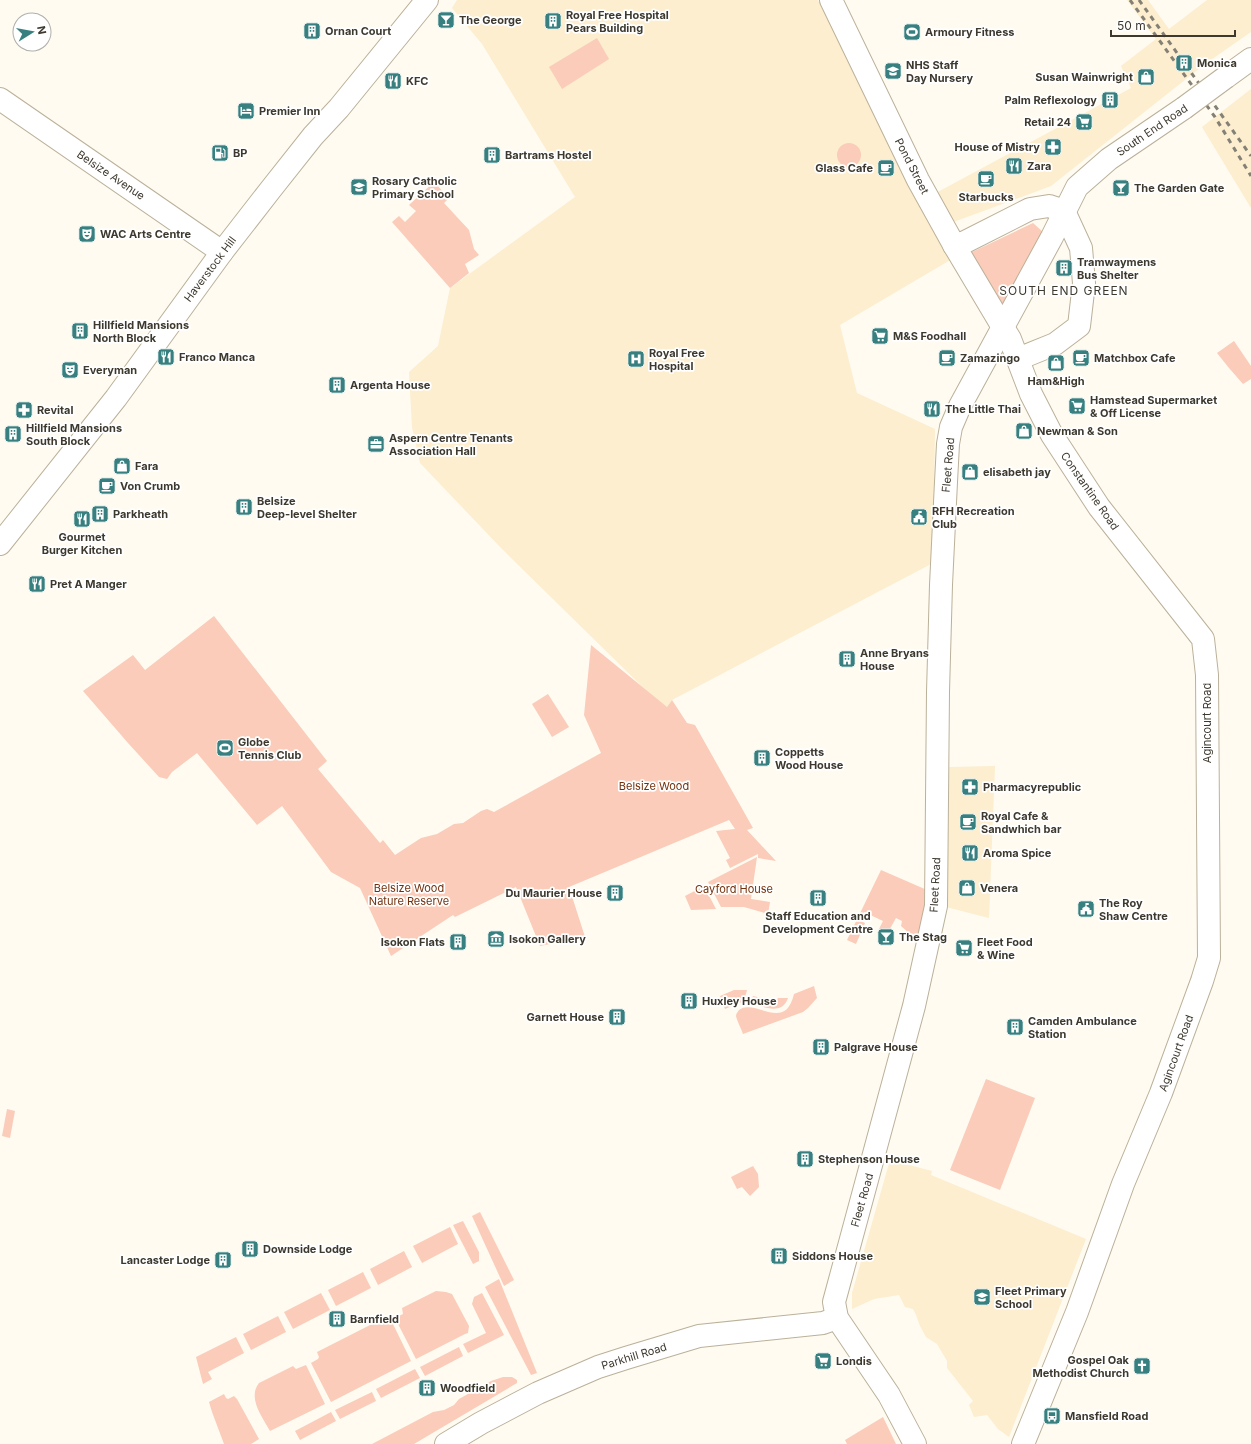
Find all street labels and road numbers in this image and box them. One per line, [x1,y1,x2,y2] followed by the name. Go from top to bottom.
[1114,101,1190,159] street label: South End Road
[892,136,932,197] street label: Pond Street
[74,147,148,203] street label: Belsize Avenue
[181,234,239,304] street label: Haverstock Hill
[939,437,957,493] street label: Fleet Road
[1058,449,1122,533] street label: Constantine Road
[1200,683,1214,763] street label: Agincourt Road
[927,857,943,913] street label: Fleet Road
[1156,1013,1196,1093] street label: Agincourt Road
[848,1172,876,1228] street label: Fleet Road
[600,1339,668,1373] street label: Parkhill Road

